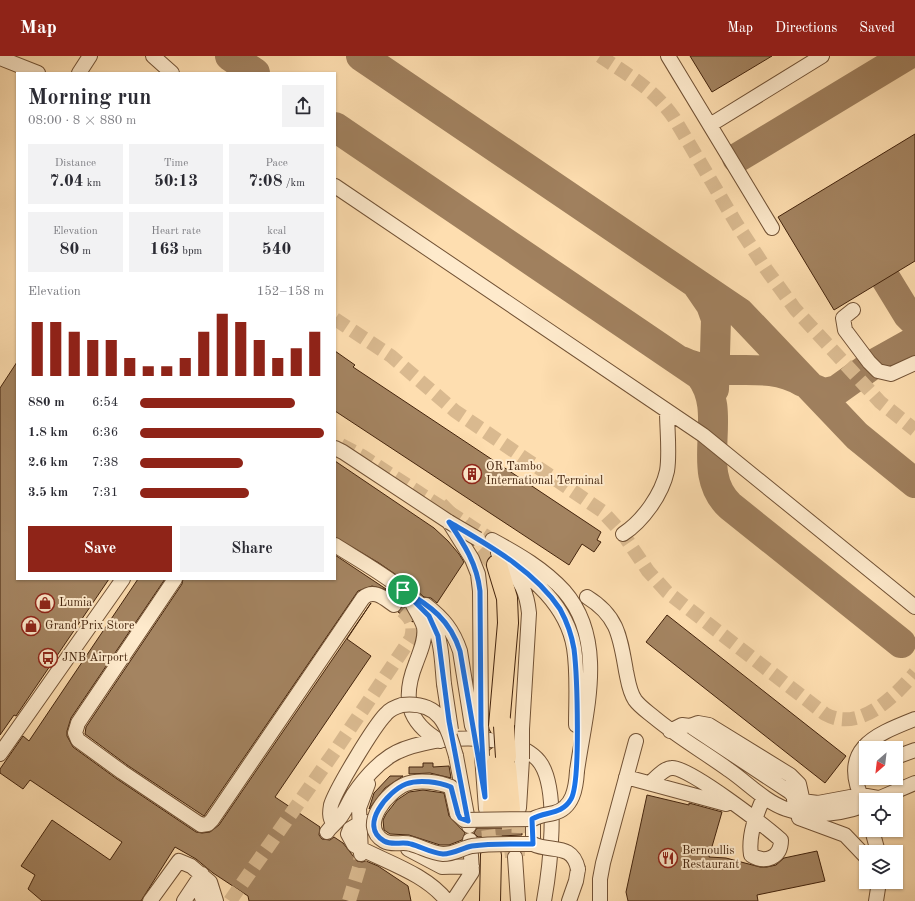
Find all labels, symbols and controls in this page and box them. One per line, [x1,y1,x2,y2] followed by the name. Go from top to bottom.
[20,19,57,38] text: Map
[727,21,753,35] text: Map
[775,21,837,35] text: Directions
[859,21,895,35] text: Saved
[282,85,324,127] button: share
[28,87,151,109] text: Morning run
[28,114,136,127] text: 08:00 · 8 × 880 m
[55,158,96,169] text: Distance
[164,158,188,169] text: Time
[266,158,288,169] text: Pace
[49,173,84,190] text: 7.04
[154,173,198,190] text: 50:13
[248,173,283,190] text: 7:08
[84,178,101,189] text: km
[283,178,305,189] text: /km
[53,226,98,237] text: Elevation
[151,226,201,237] text: Heart rate
[267,226,286,237] text: kcal
[60,241,79,258] text: 80
[150,241,179,258] text: 163
[262,241,291,258] text: 540
[79,246,91,257] text: m
[179,246,202,257] text: bpm
[28,285,81,298] text: Elevation
[257,285,324,298] text: 152–158 m
[28,396,65,409] text: 880 m
[92,396,118,409] text: 6:54
[28,426,68,439] text: 1.8 km
[92,426,118,439] text: 6:36
[28,456,68,469] text: 2.6 km
[92,456,118,469] text: 7:38
[486,461,603,487] place label: OR Tambo International Terminal
[461,463,483,485] building icon: OR Tambo International Terminal
[28,486,68,499] text: 3.5 km
[92,486,118,499] text: 7:31
[28,526,172,572] button: Save
[180,526,324,572] button: Share
[386,573,420,607] pin
[392,579,414,601] icon: arrive
[34,592,56,614] shop icon: Lumia
[59,597,92,609] place label: Lumia
[20,615,42,637] shop icon: Grand Prix Store
[45,620,135,632] place label: Grand Prix Store
[37,647,59,669] bus stop icon: JNB Airport
[62,652,128,664] place label: JNB Airport
[859,741,903,785] north arrow
[859,741,903,889] map controls
[859,793,903,837] button: locate
[682,845,739,871] place label: Bernoullis Restaurant
[859,845,903,889] button: layers
[657,847,679,869] restaurant icon: Bernoullis Restaurant

